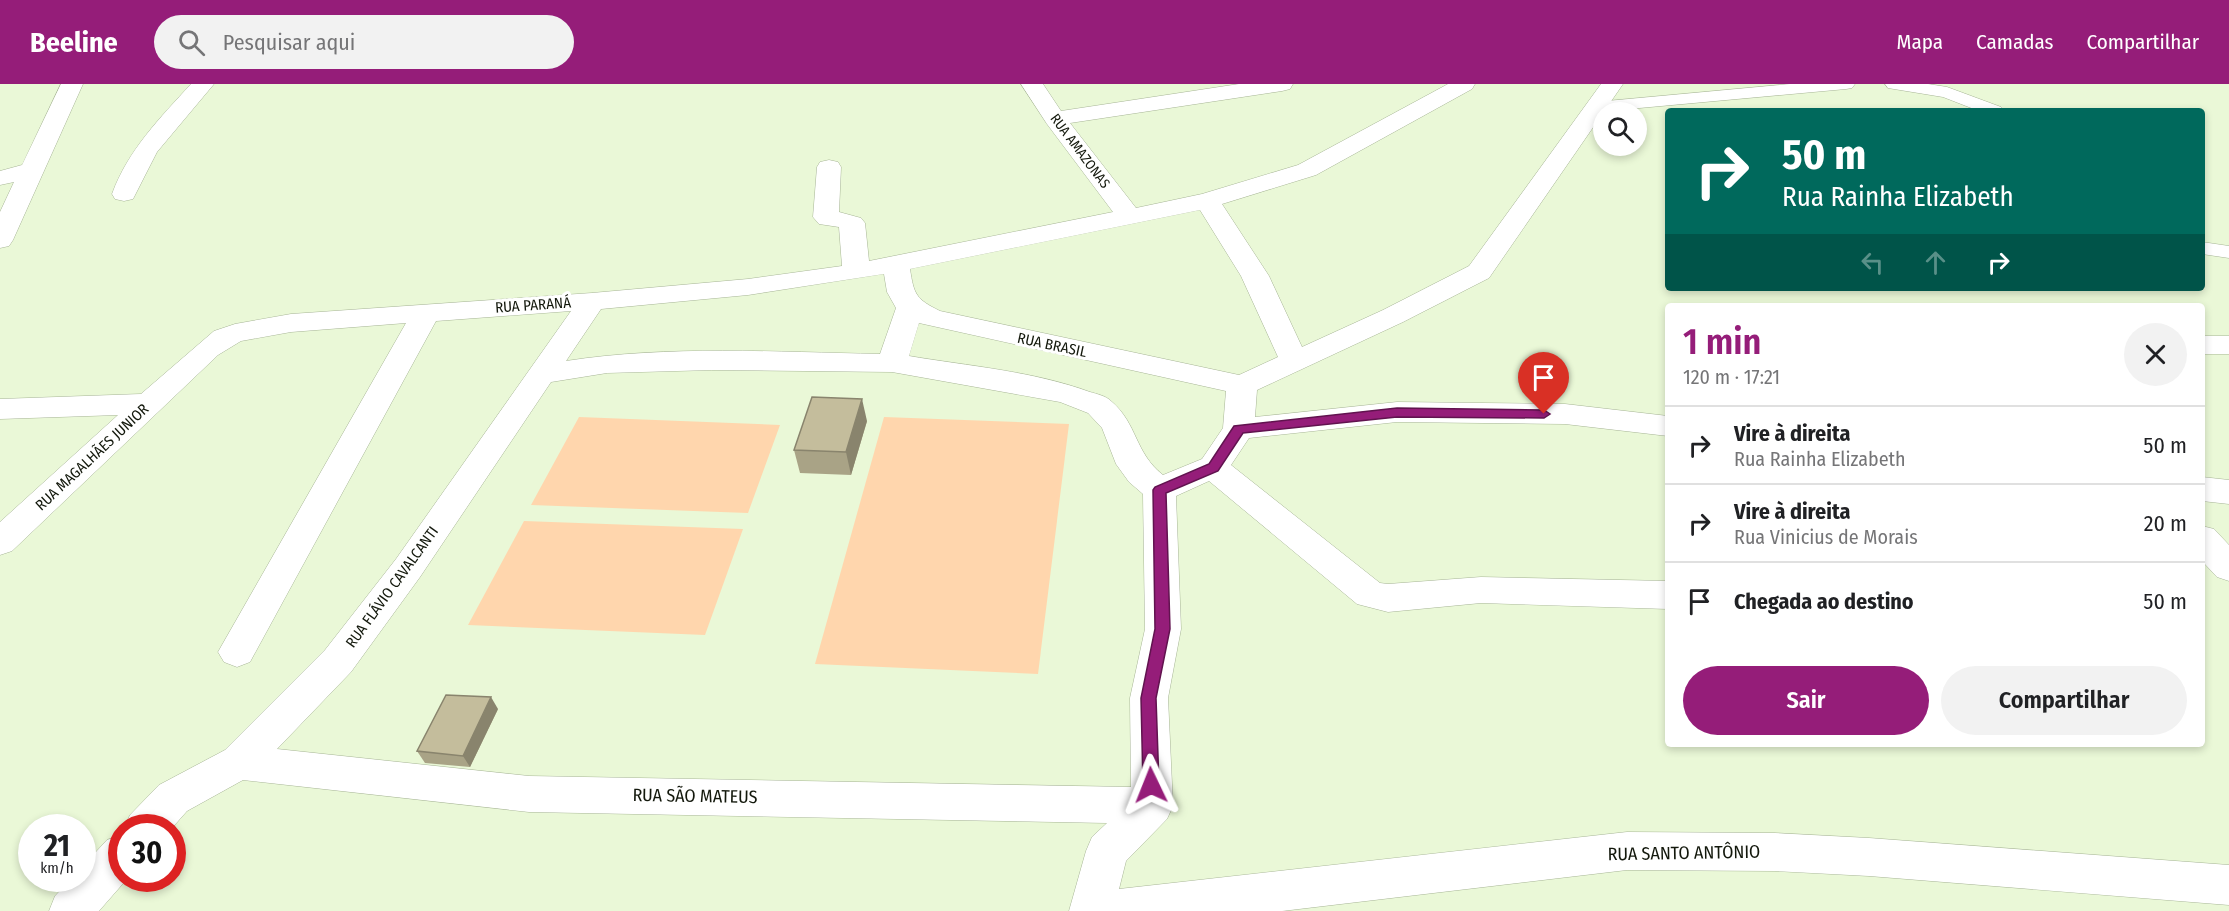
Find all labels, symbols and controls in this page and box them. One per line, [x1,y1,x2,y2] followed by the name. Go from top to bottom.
[154,15,574,69] search box
[30,26,118,59] text: Beeline
[175,26,208,59] icon: search
[223,29,355,56] text: Pesquisar aqui
[1897,29,1943,55] text: Mapa
[1976,29,2054,55] text: Camadas
[2087,29,2199,55] text: Compartilhar
[1593,102,1647,156] map controls
[1593,102,1647,156] button: search
[1046,110,1114,192] street label: RUA AMAZONAS
[1782,130,1866,180] text: 50 m
[1683,132,1761,210] icon: right
[1782,181,2014,213] text: Rua Rainha Elizabeth
[1856,246,1889,279] icon: left
[1919,246,1952,279] icon: ahead
[1982,246,2015,279] icon: right
[494,293,572,317] street label: RUA PARANÁ
[1683,320,1761,364] text: 1 min
[2124,323,2187,386] button: close
[1016,329,1089,361] street label: RUA BRASIL
[1518,352,1569,414] pin
[1527,361,1560,394] icon: arrive
[1683,365,1780,389] text: 120 m · 17:21
[32,400,152,514] street label: RUA MAGALHÃES JUNIOR
[1734,420,1850,447] text: Vire à direita
[1683,429,1716,462] icon: right
[2143,432,2187,459] text: 50 m
[1734,447,1906,471] text: Rua Rainha Elizabeth
[1734,498,1850,525] text: Vire à direita
[1683,507,1716,540] icon: right
[2144,510,2187,537] text: 20 m
[342,523,442,651] street label: RUA FLÁVIO CAVALCANTI
[1734,525,1918,549] text: Rua Vinicius de Morais
[1683,585,1716,618] icon: arrive
[1734,588,1914,615] text: Chegada ao destino
[2143,588,2187,615] text: 50 m
[1683,666,1929,735] button: Sair
[1941,666,2187,735] button: Compartilhar
[1119,753,1183,817] position arrow
[632,784,758,808] street label: RUA SÃO MATEUS
[108,814,186,892] speed limit sign: 30
[44,828,70,864] text: 21
[1608,841,1760,865] street label: RUA SANTO ANTÔNIO
[40,859,74,877] text: km/h

